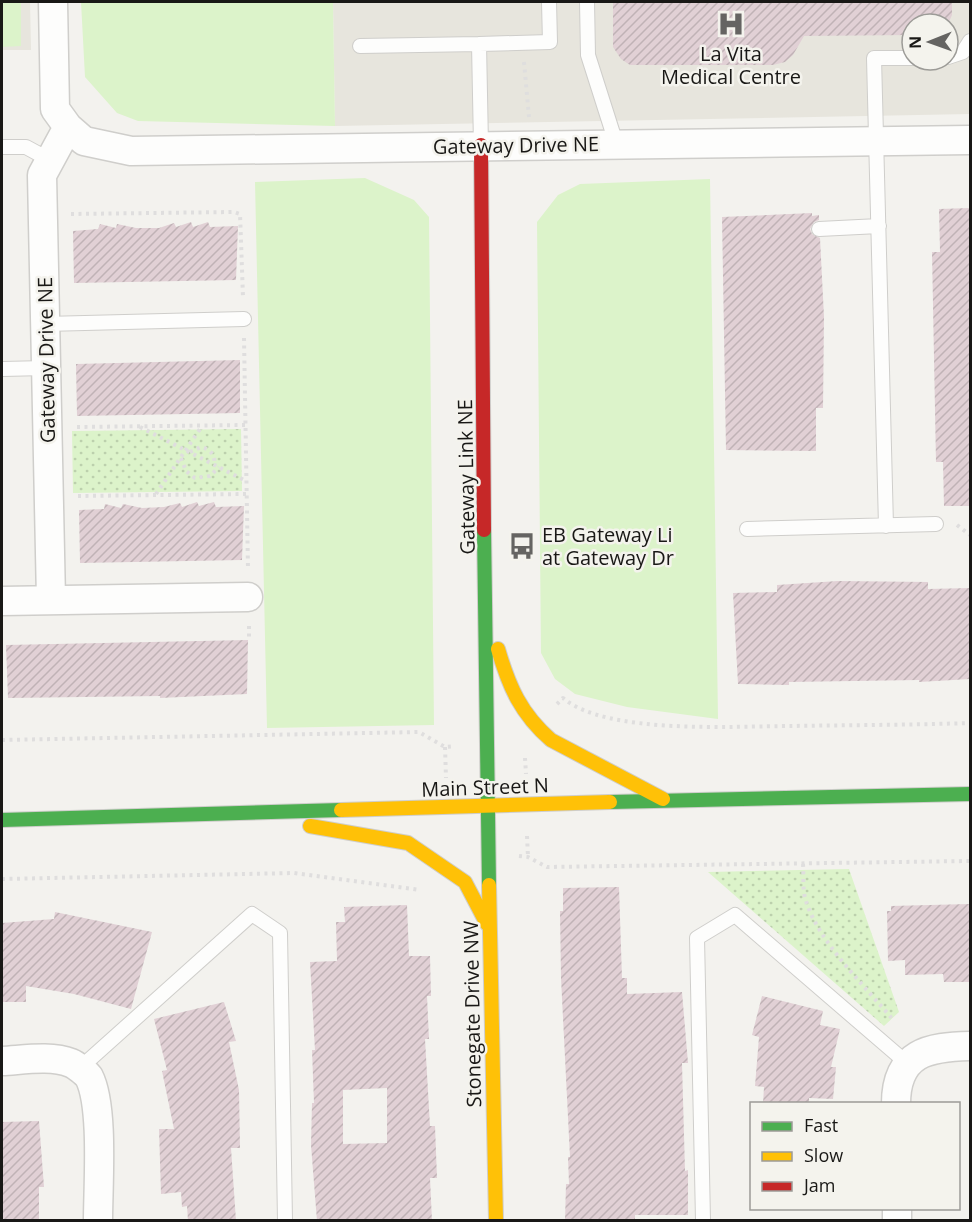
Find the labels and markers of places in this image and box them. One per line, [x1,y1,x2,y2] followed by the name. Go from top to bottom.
[716,9,746,39] hospital icon: La Vita Medical Centre
[661,40,801,90] place label: La Vita Medical Centre
[542,521,674,571] place label: EB Gateway Li at Gateway Dr
[507,531,537,561] bus stop icon: EB Gateway Li at Gateway Dr

